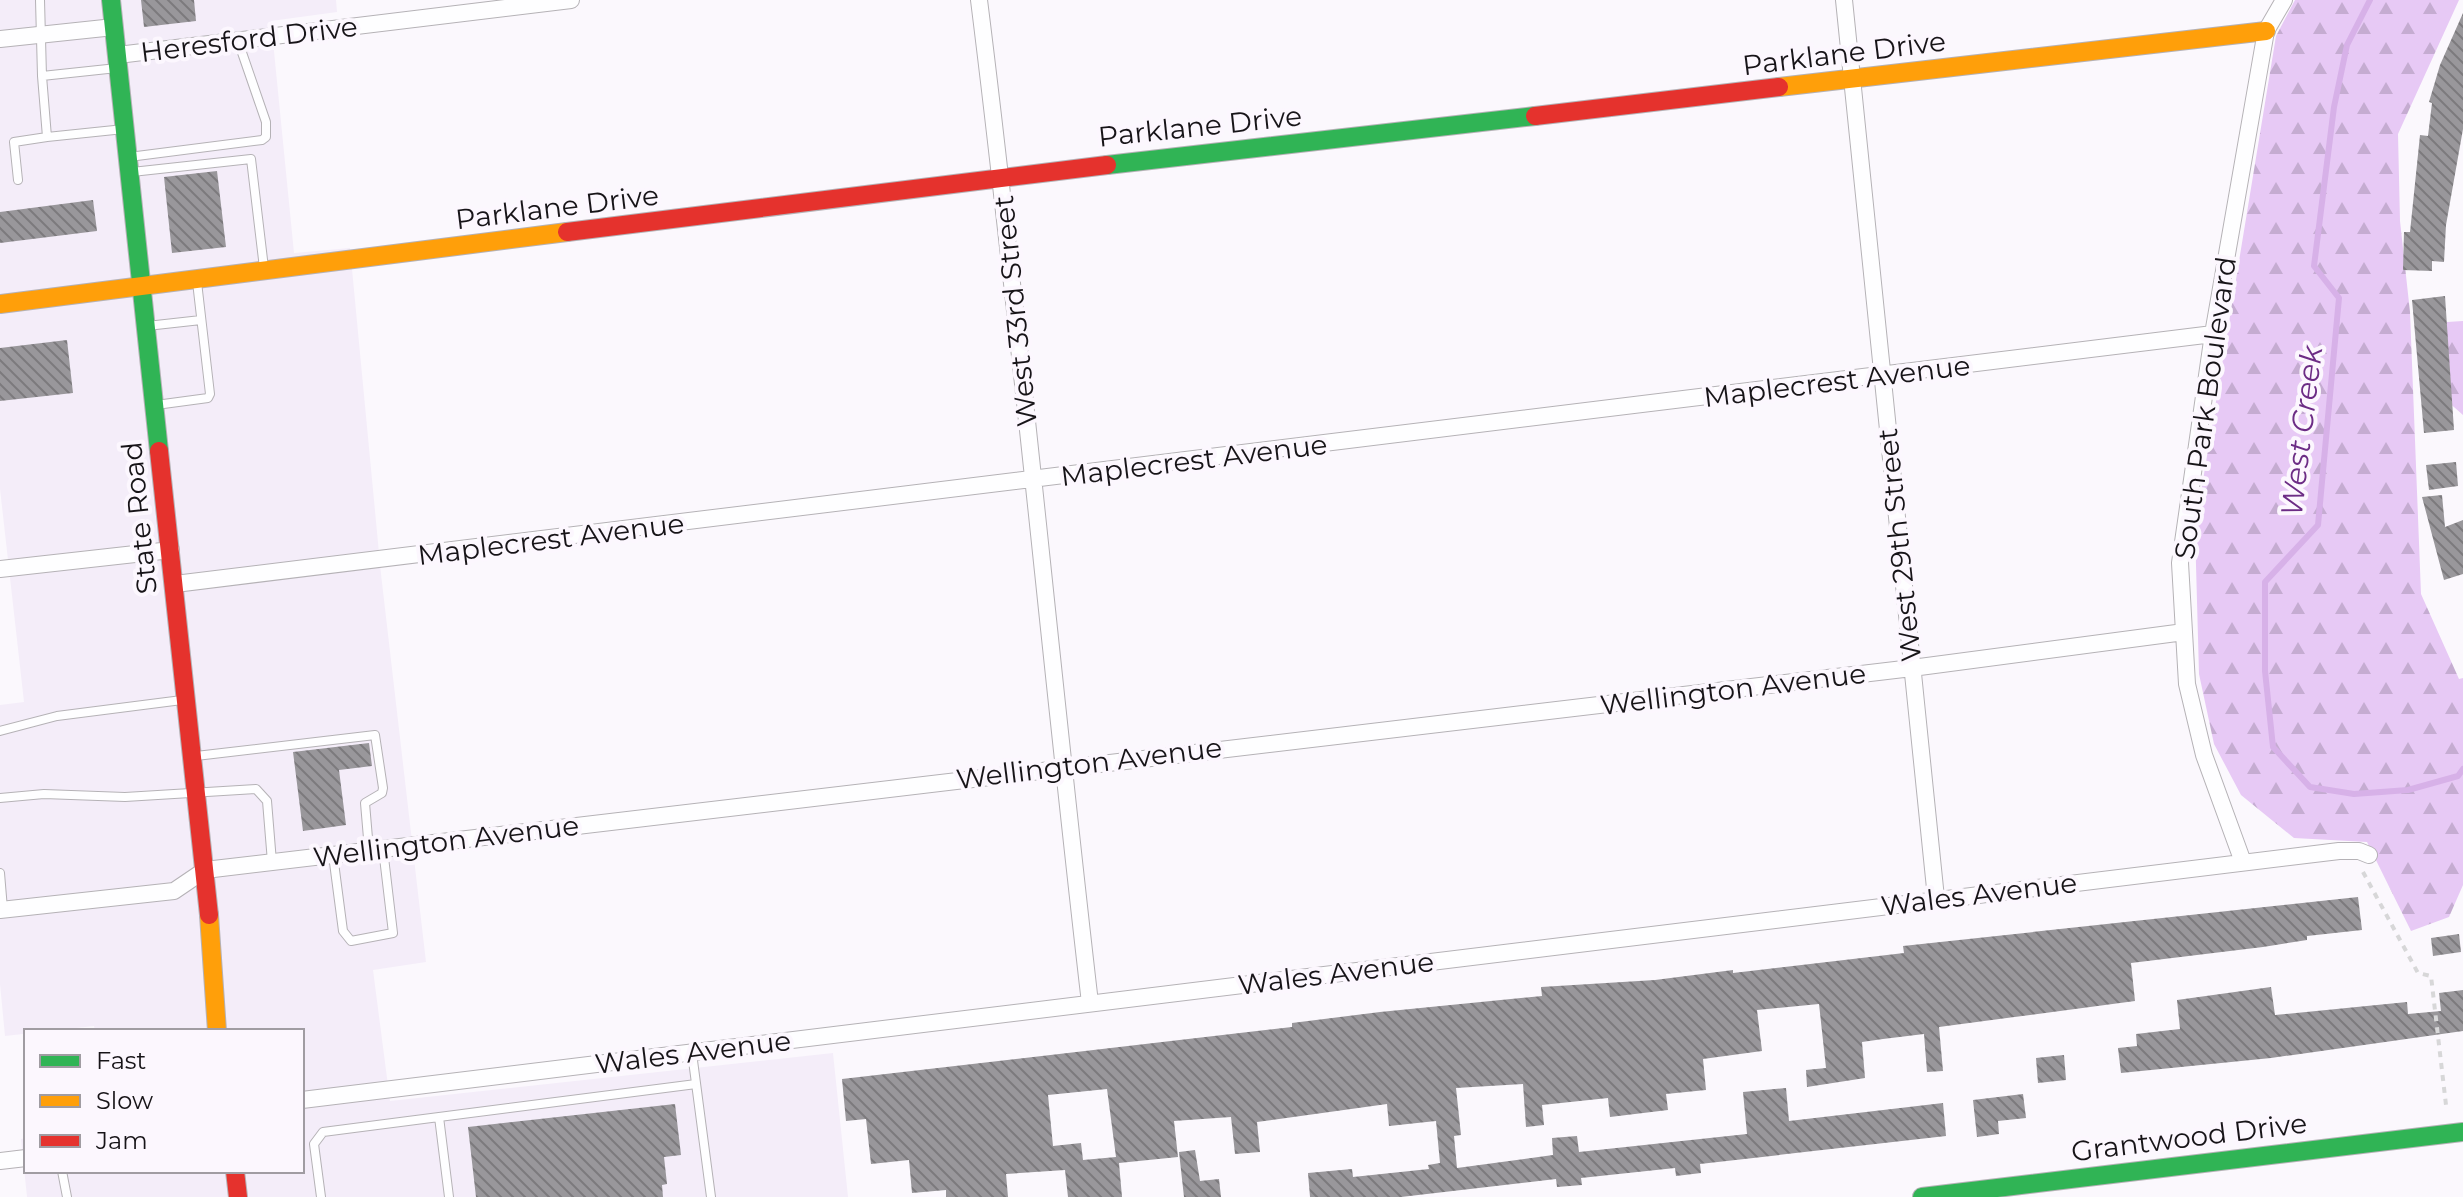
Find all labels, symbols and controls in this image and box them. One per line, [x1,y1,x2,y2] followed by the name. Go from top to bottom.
[139,9,359,69] street label: Heresford Drive
[1740,24,1948,82] street label: Parklane Drive
[1097,98,1303,154] street label: Parklane Drive
[453,178,661,236] street label: Parklane Drive
[986,194,1044,428] street label: West 33rd Street
[2167,255,2243,561] street label: South Park Boulevard
[2273,343,2330,518] water label: West Creek
[1702,348,1972,414] street label: Maplecrest Avenue
[1059,427,1329,493] street label: Maplecrest Avenue
[1870,427,1928,663] street label: West 29th Street
[114,440,164,596] street label: State Road
[416,506,686,572] street label: Maplecrest Avenue
[1598,656,1868,722] street label: Wellington Avenue
[954,730,1224,796] street label: Wellington Avenue
[311,808,581,874] street label: Wellington Avenue
[1879,865,2079,923] street label: Wales Avenue
[1236,944,1436,1002] street label: Wales Avenue
[593,1023,793,1081] street label: Wales Avenue
[24,1029,304,1173] legend
[96,1046,147,1075] text: Fast
[96,1086,153,1115] text: Slow
[2069,1106,2309,1168] street label: Grantwood Drive
[95,1126,148,1155] text: Jam

